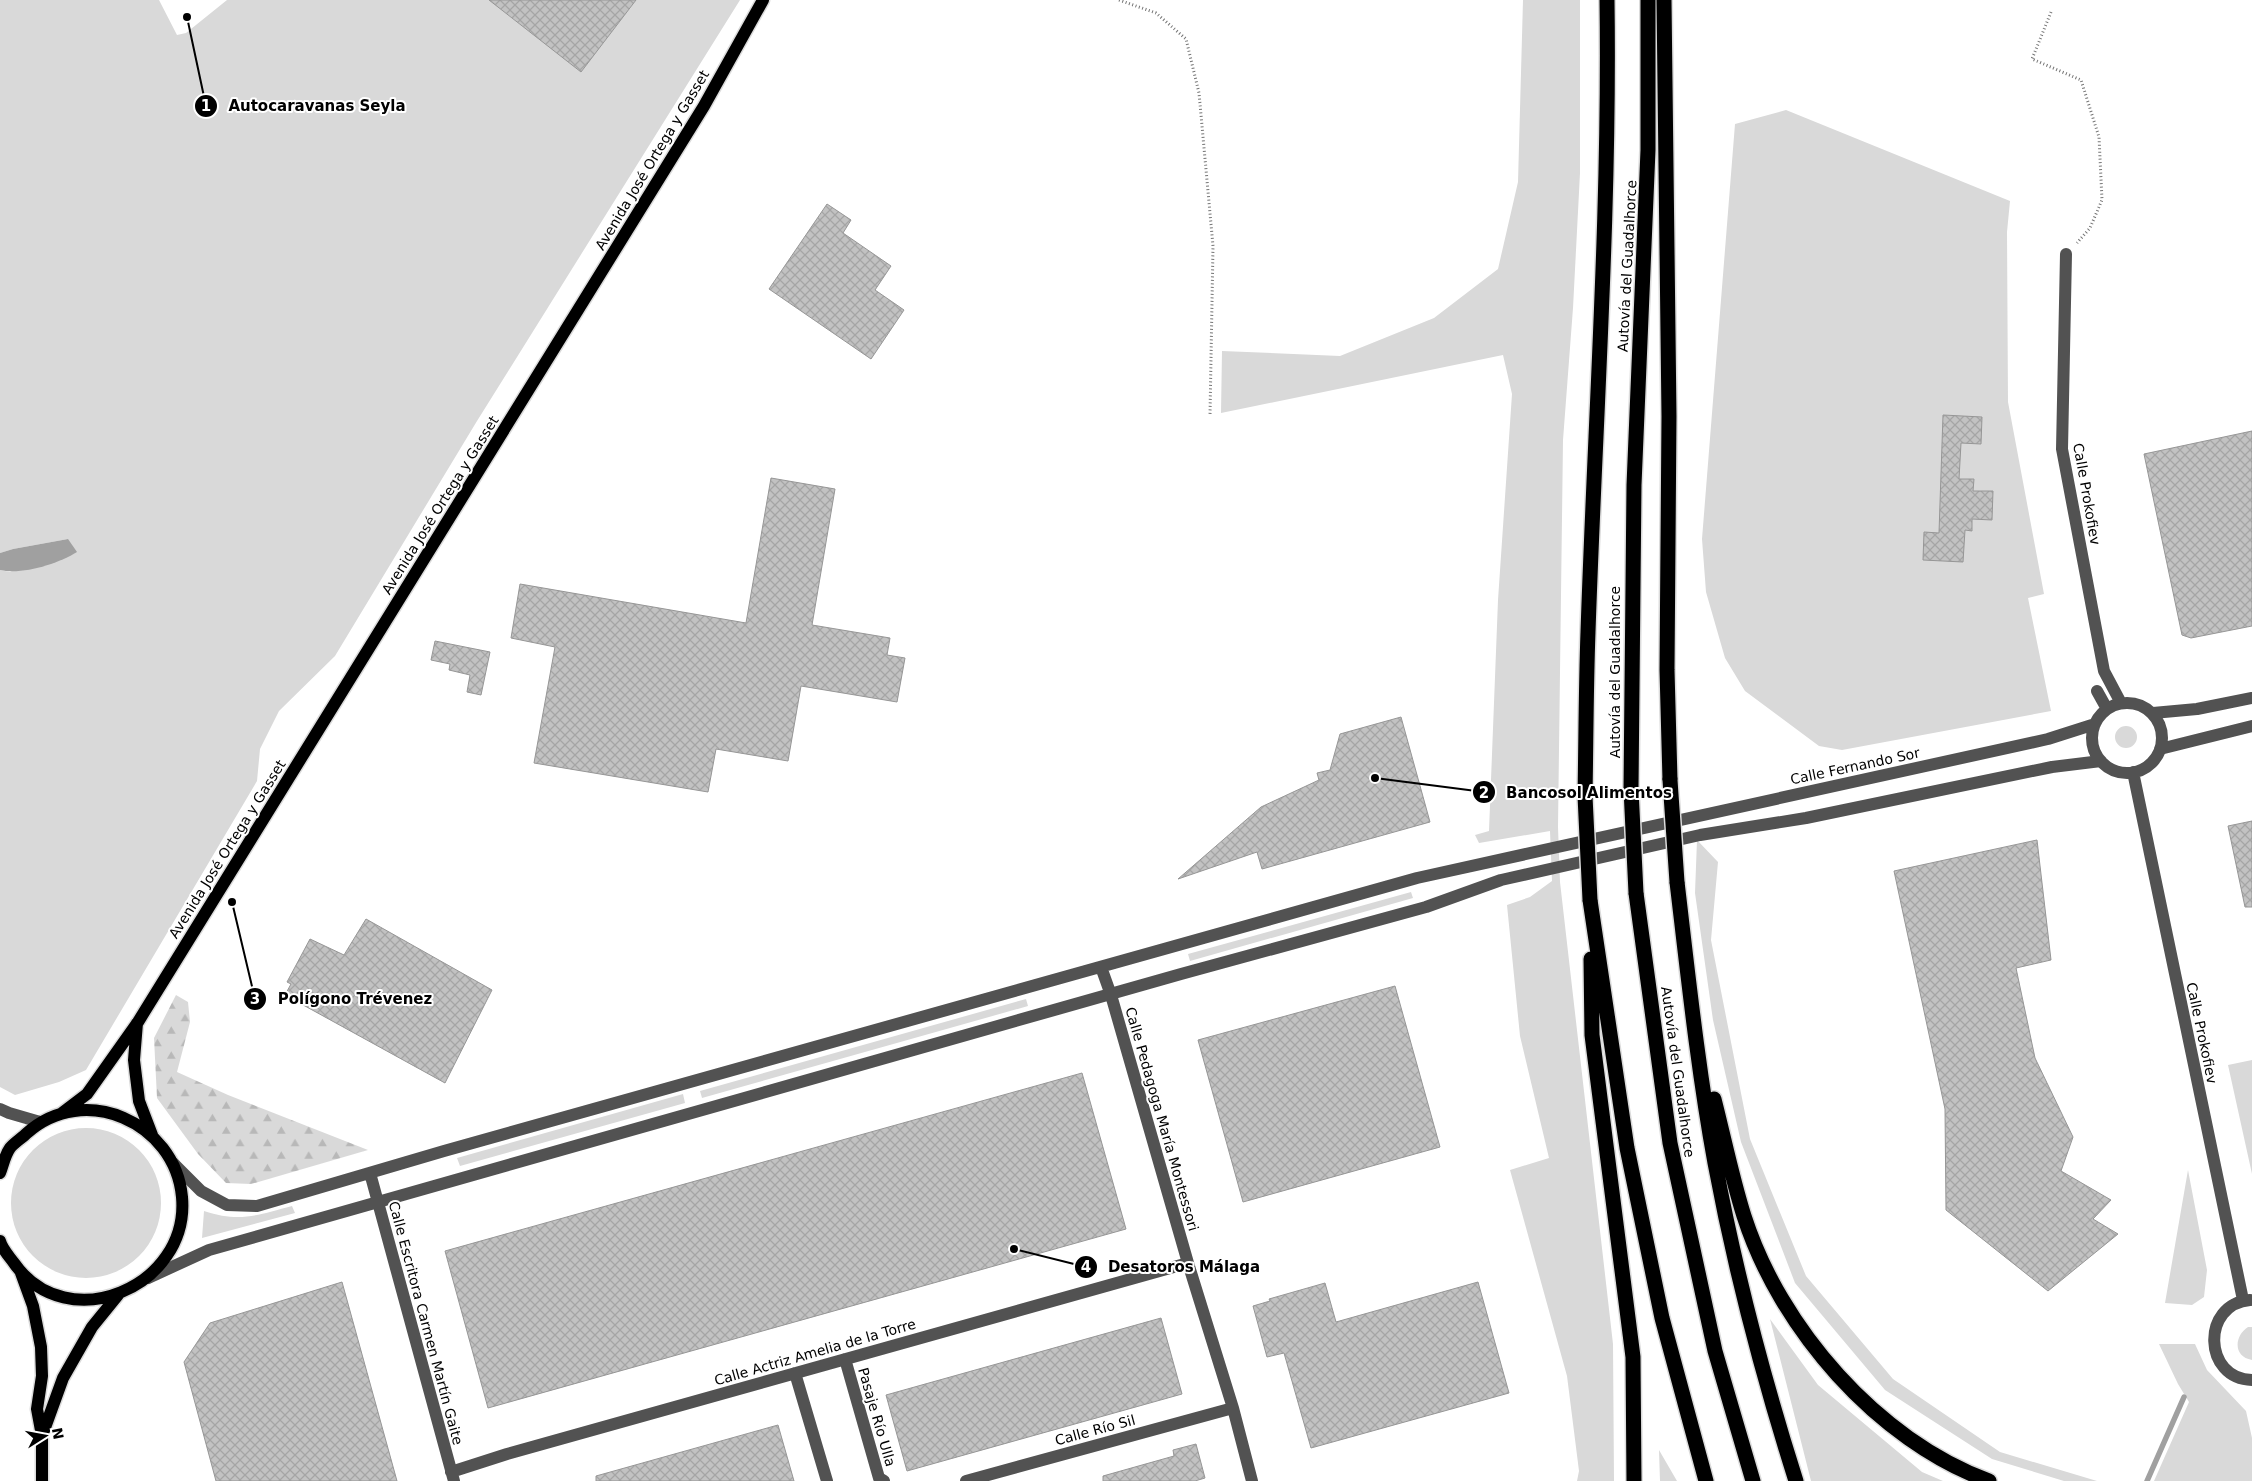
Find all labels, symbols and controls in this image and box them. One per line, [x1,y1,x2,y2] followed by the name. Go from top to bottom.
[592,67,712,253] street label: Avenida José Ortega y Gasset
[193,91,416,121] callout: Autocaravanas Seyla
[201,97,211,115] text: 1
[228,97,406,115] text: Autocaravanas Seyla
[1614,179,1640,353] street label: Autovía del Guadalhorce
[378,413,502,597] street label: Avenida José Ortega y Gasset
[2070,442,2104,546] street label: Calle Prokofiev
[1607,586,1623,758] street label: Autovía del Guadalhorce
[1789,744,1921,788] street label: Calle Fernando Sor
[165,757,289,941] street label: Avenida José Ortega y Gasset
[1471,777,1682,807] callout: Bancosol Alimentos
[1479,784,1489,802] text: 2
[1506,784,1672,802] text: Bancosol Alimentos
[2183,981,2221,1085] street label: Calle Prokofiev
[243,984,442,1014] callout: Polígono Trévenez
[1658,986,1698,1158] street label: Autovía del Guadalhorce
[250,990,260,1008] text: 3
[278,990,433,1008] text: Polígono Trévenez
[1122,1005,1202,1233] street label: Calle Pedagoga María Montessori
[386,1199,466,1447] street label: Calle Escritora Carmen Martín Gaite
[1073,1252,1271,1282] callout: Desatoros Málaga
[1081,1258,1091,1276] text: 4
[1108,1258,1260,1276] text: Desatoros Málaga
[712,1316,918,1388] street label: Calle Actriz Amelia de la Torre
[855,1366,899,1468] street label: Pasaje Río Ulla
[20,1411,70,1461] north arrow
[1053,1412,1137,1448] street label: Calle Río Sil
[49,1426,67,1441] text: N

